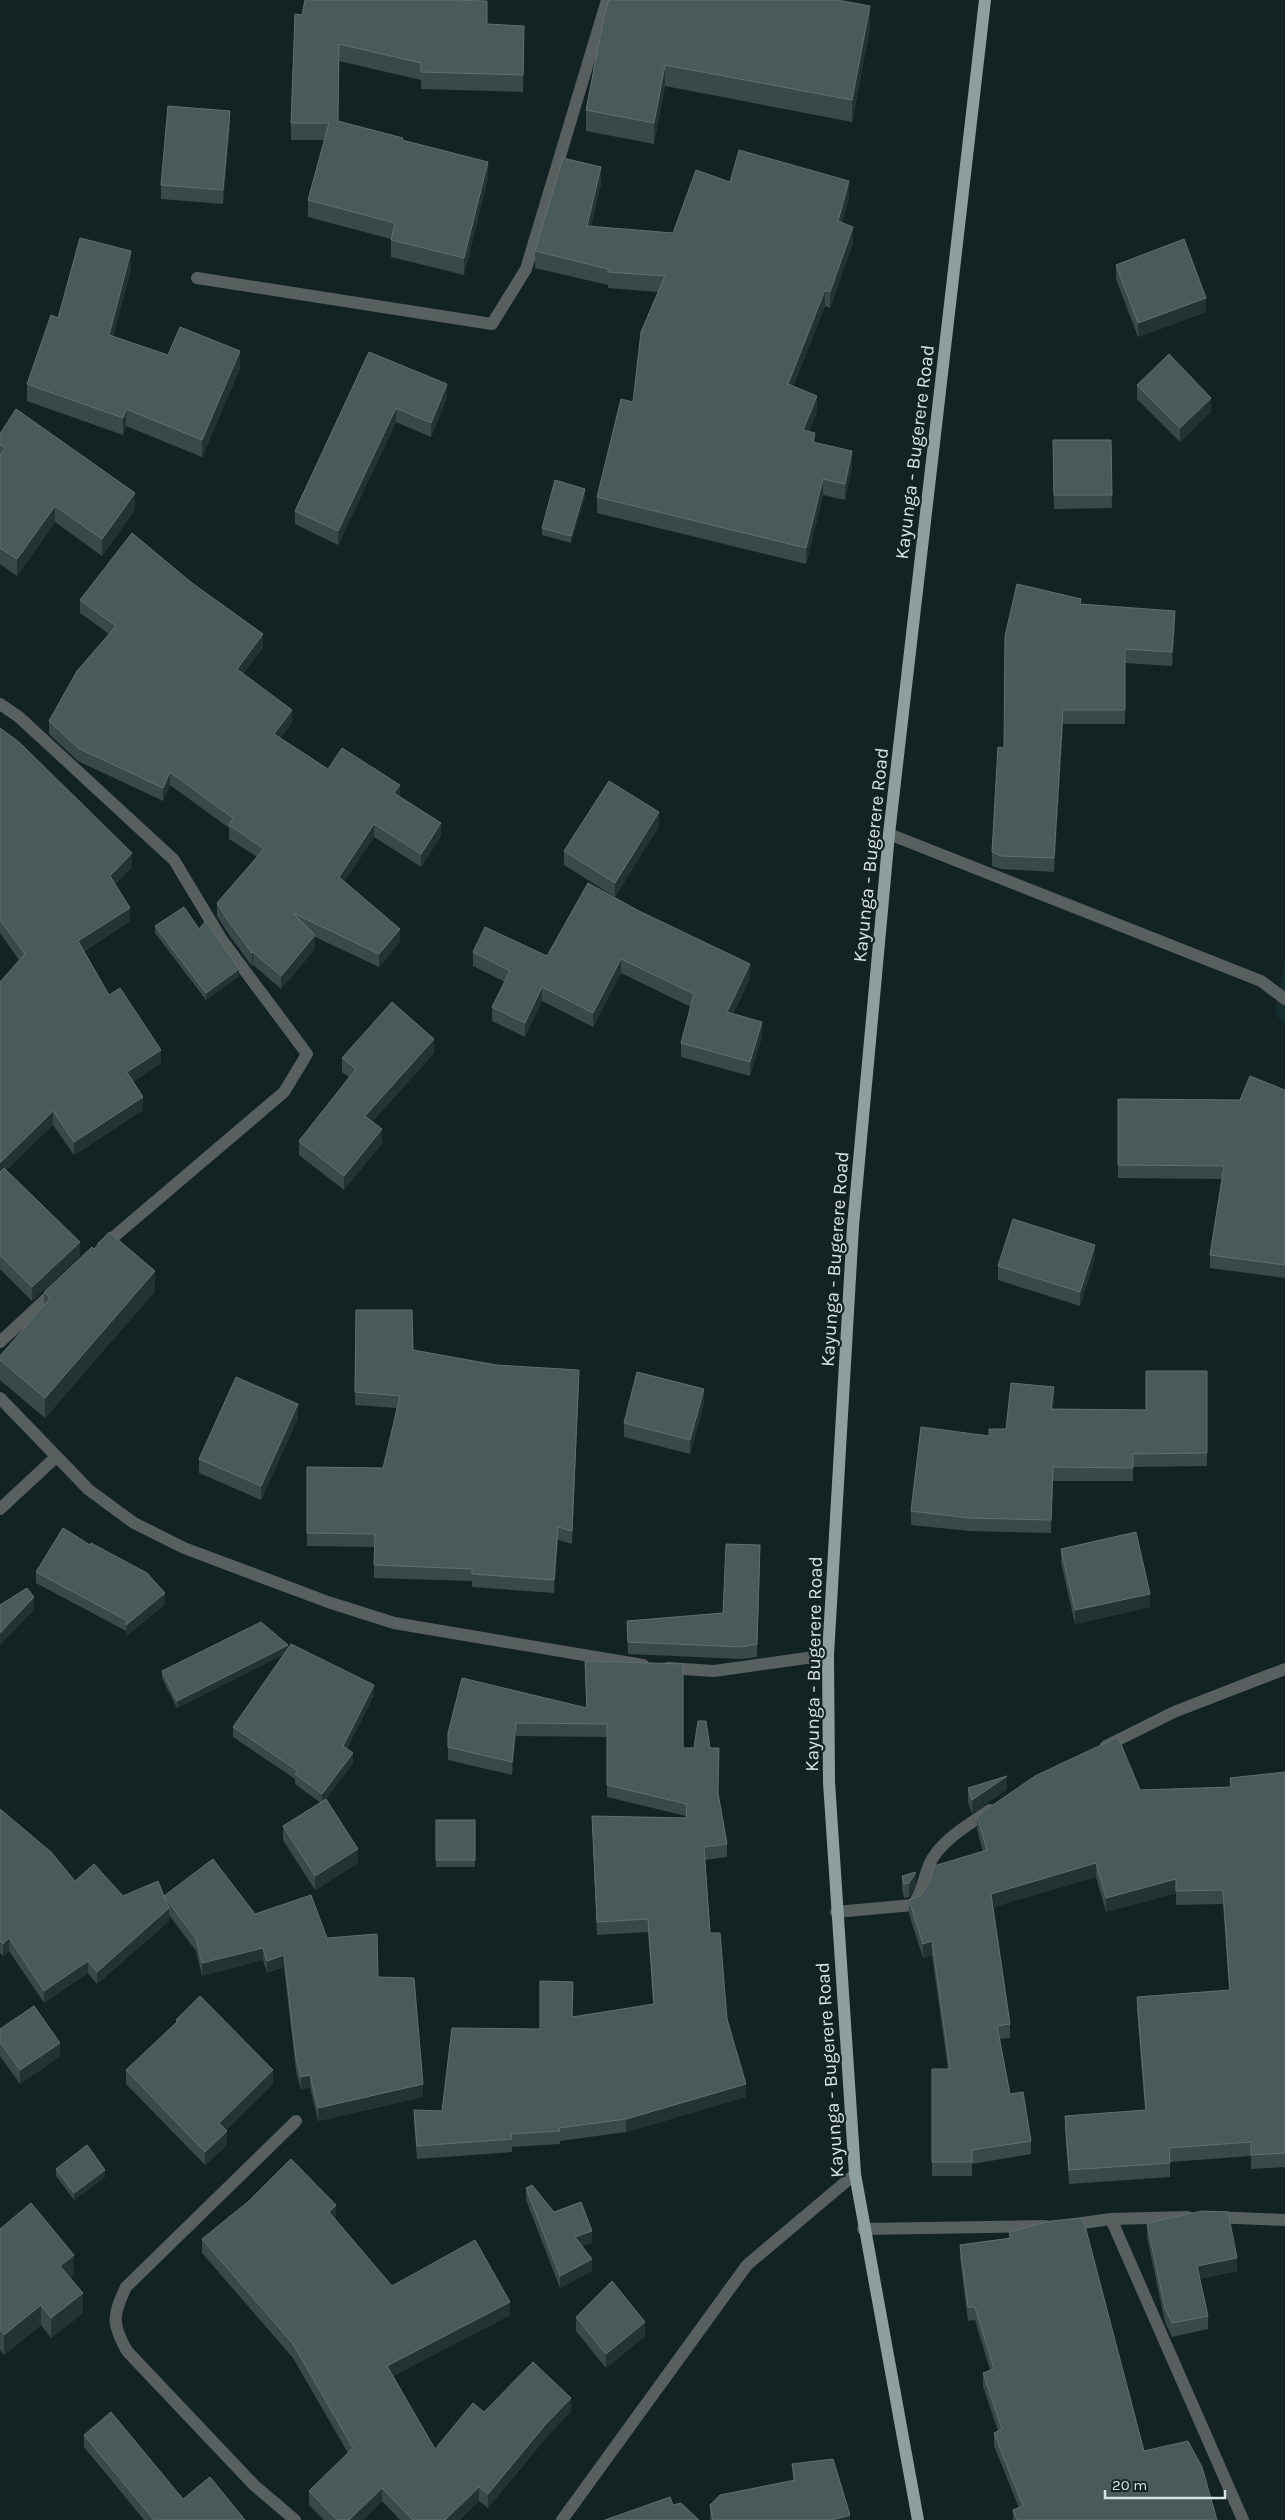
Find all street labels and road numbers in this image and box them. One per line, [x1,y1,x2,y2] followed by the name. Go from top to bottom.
[891,344,939,561] street label: Kayunga - Bugerere Road
[849,747,893,964] street label: Kayunga - Bugerere Road
[816,1151,854,1368] street label: Kayunga - Bugerere Road
[801,1556,827,1772] street label: Kayunga - Bugerere Road
[811,1961,849,2178] street label: Kayunga - Bugerere Road

